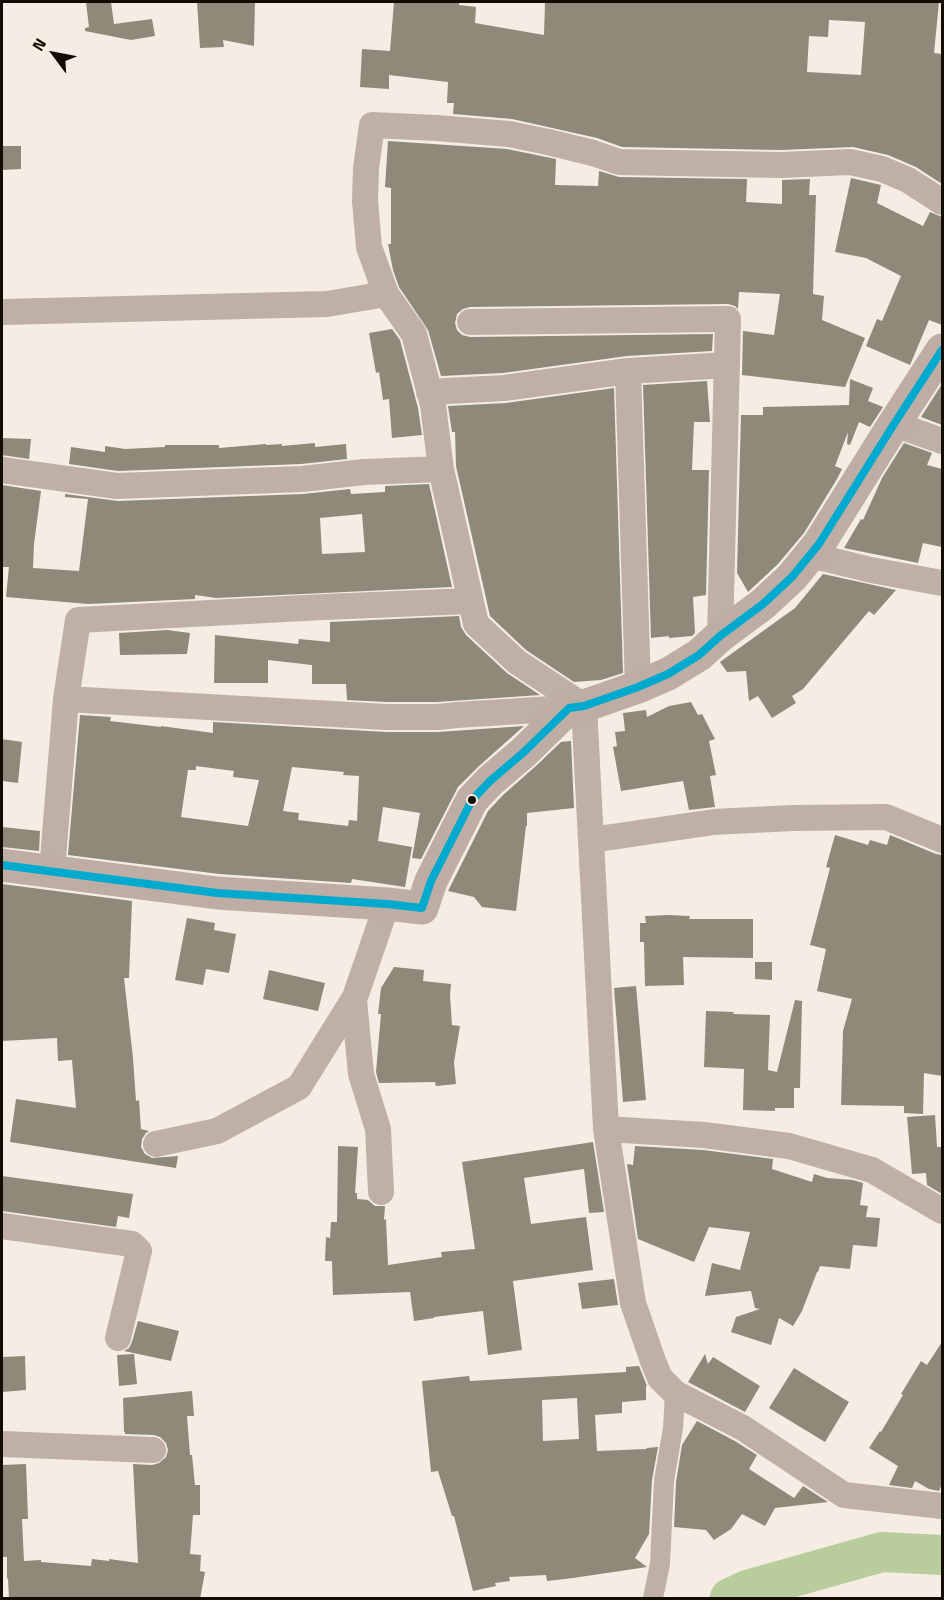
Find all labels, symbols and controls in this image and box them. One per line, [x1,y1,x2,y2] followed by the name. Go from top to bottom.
[24,24,84,84] north arrow
[26,33,52,56] text: N
[466,794,478,806] unlabelled marker

